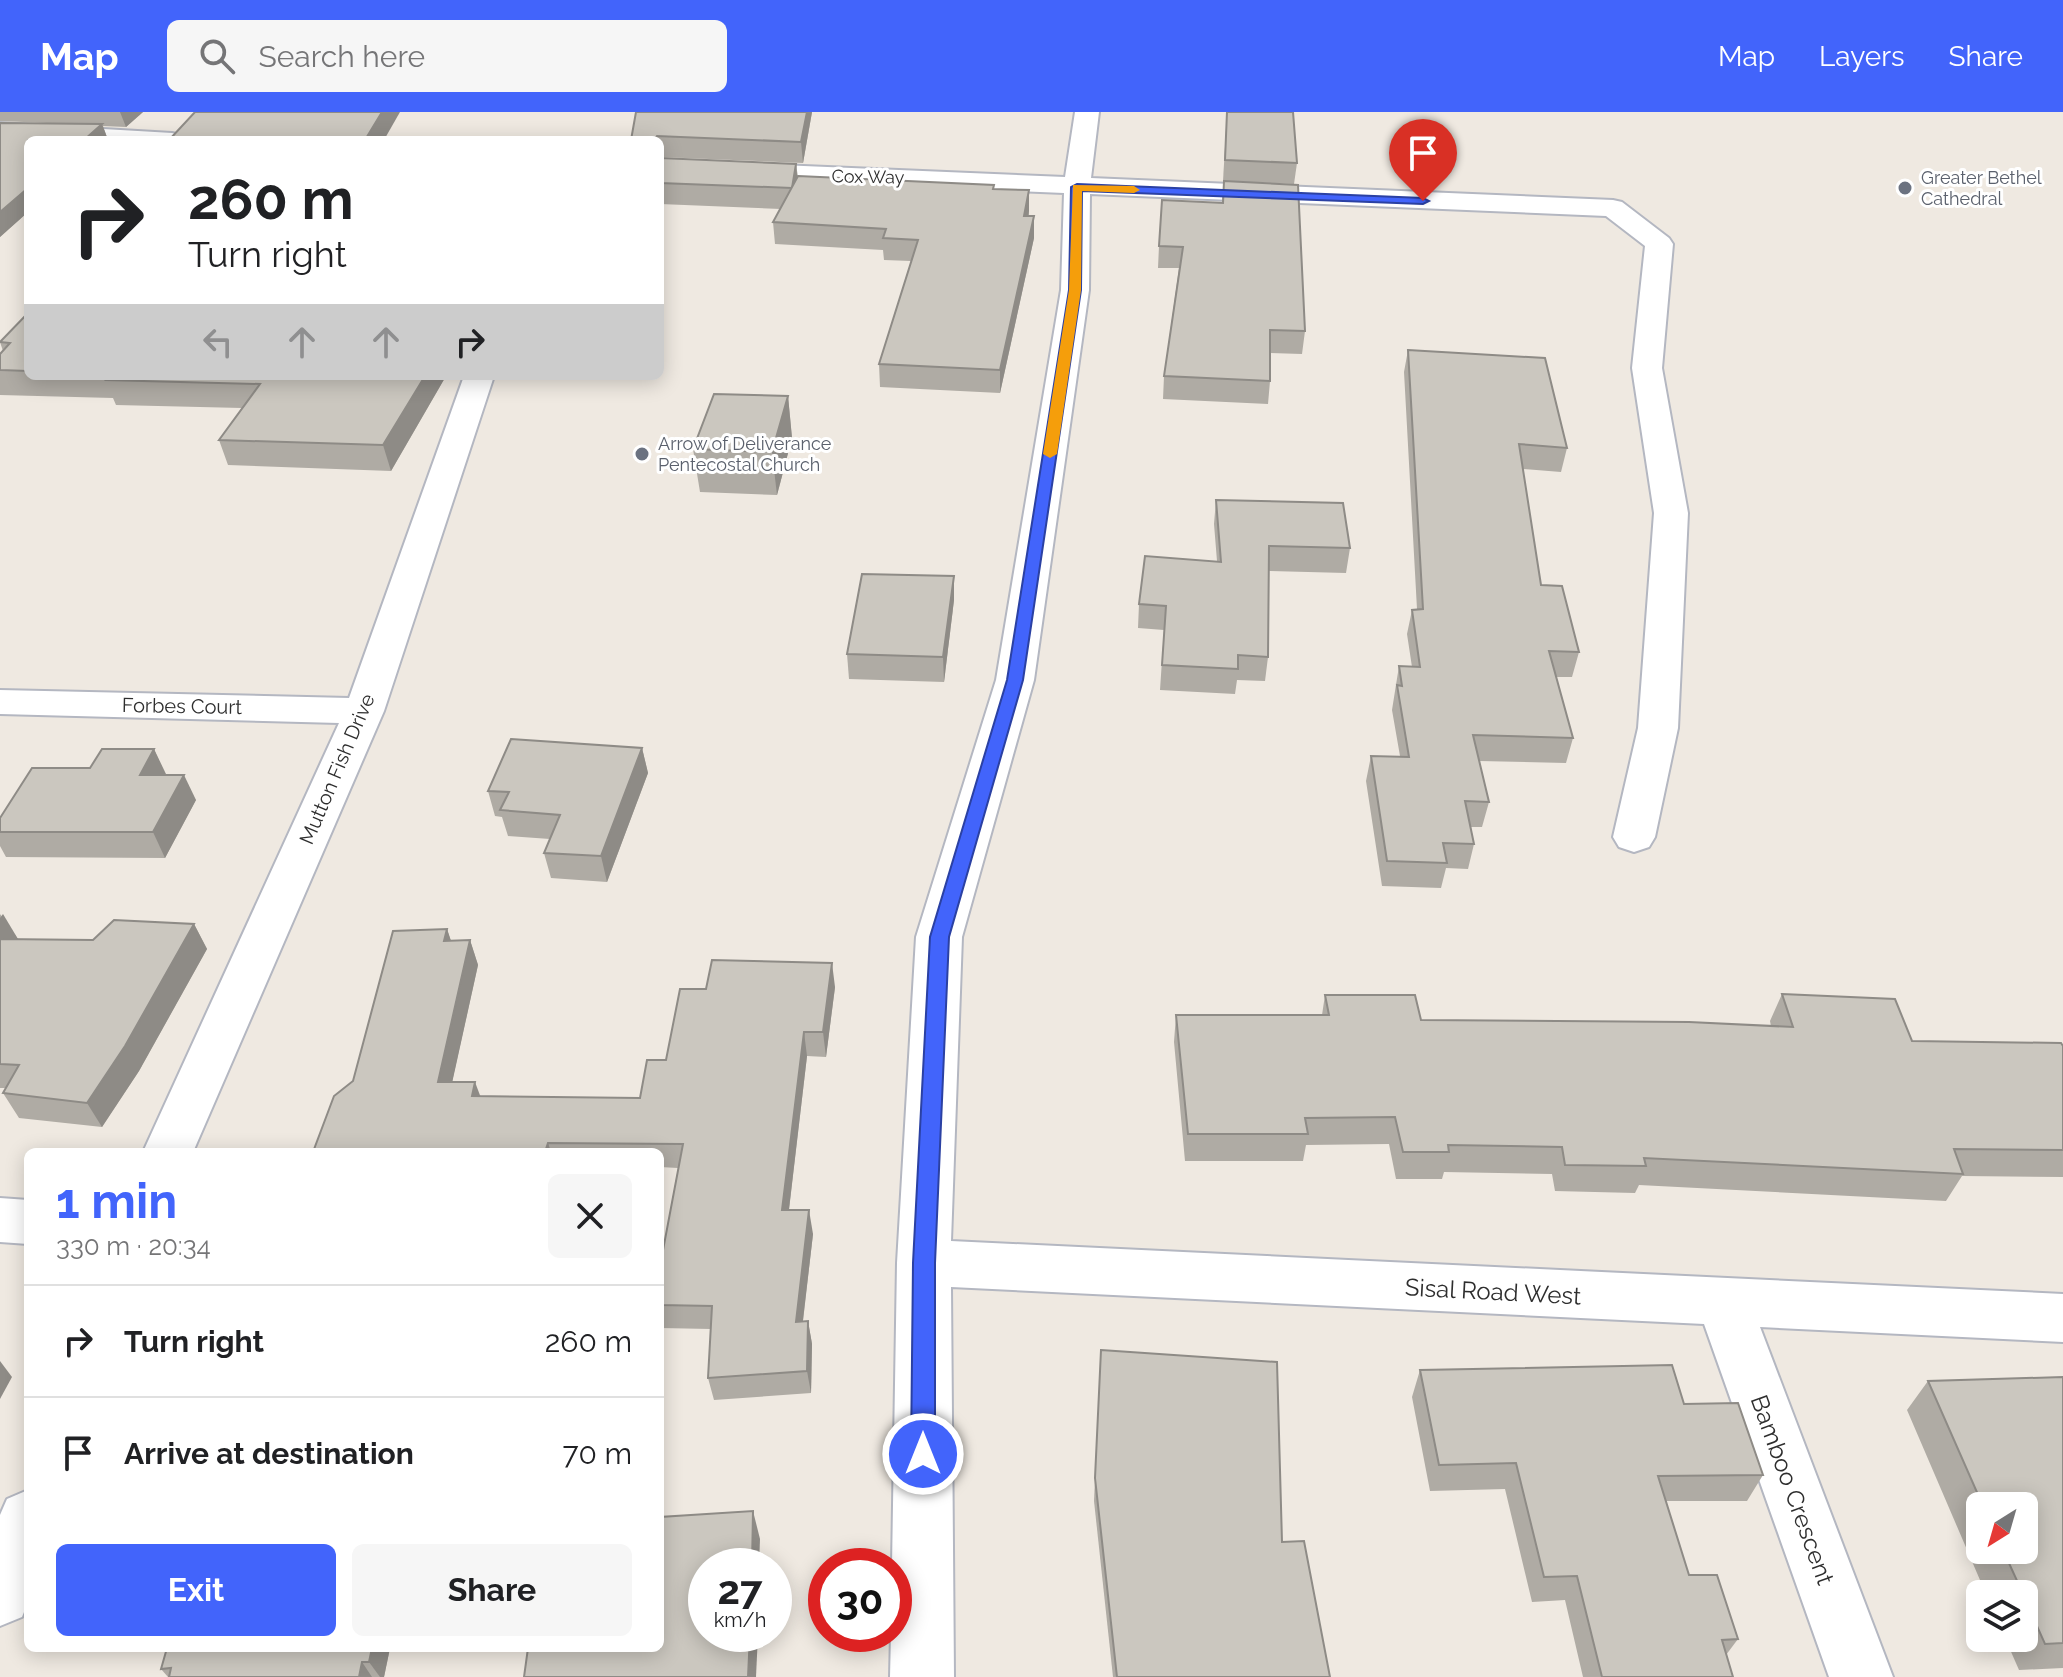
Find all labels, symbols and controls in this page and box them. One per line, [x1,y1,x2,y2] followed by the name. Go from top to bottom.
[167,20,727,92] search box
[40,34,119,79] text: Map
[195,34,239,78] icon: search
[259,39,425,74] text: Search here
[1718,40,1775,73] text: Map
[1819,40,1905,73] text: Layers
[1949,40,2023,73] text: Share
[1389,119,1457,201] pin
[1401,131,1445,175] icon: arrive
[831,165,905,188] street label: Cox Way
[188,166,354,232] text: 260 m
[1921,167,2042,209] place label: Greater Bethel Cathedral
[56,168,160,272] icon: right
[1896,179,1914,197] marker: Greater Bethel Cathedral
[188,233,347,275] text: Turn right
[196,320,240,364] icon: left
[280,320,324,364] icon: ahead
[364,320,408,364] icon: ahead
[448,320,492,364] icon: right
[658,433,832,475] place label: Arrow of Deliverance Pentecostal Church
[633,445,651,463] marker: Arrow of Deliverance Pentecostal Church
[294,690,380,848] street label: Mutton Fish Drive
[122,693,243,719] street label: Forbes Court
[56,1173,177,1229] text: 1 min
[548,1174,632,1258] button: close
[56,1231,211,1261] text: 330 m · 20:34
[1404,1272,1582,1311] street label: Sisal Road West
[56,1319,100,1363] icon: right
[124,1324,264,1359] text: Turn right
[545,1324,632,1359] text: 260 m
[1745,1391,1840,1589] street label: Bamboo Crescent
[881,1412,965,1496] position arrow
[56,1431,100,1475] icon: arrive
[124,1436,414,1471] text: Arrive at destination
[562,1436,632,1471] text: 70 m
[1966,1492,2038,1564] north arrow
[1966,1492,2038,1652] map controls
[56,1544,336,1636] button: Exit
[352,1544,632,1636] button: Share
[808,1548,912,1652] speed limit sign: 30
[717,1566,762,1613] text: 27
[1966,1580,2038,1652] button: layers
[714,1608,766,1632] text: km/h

